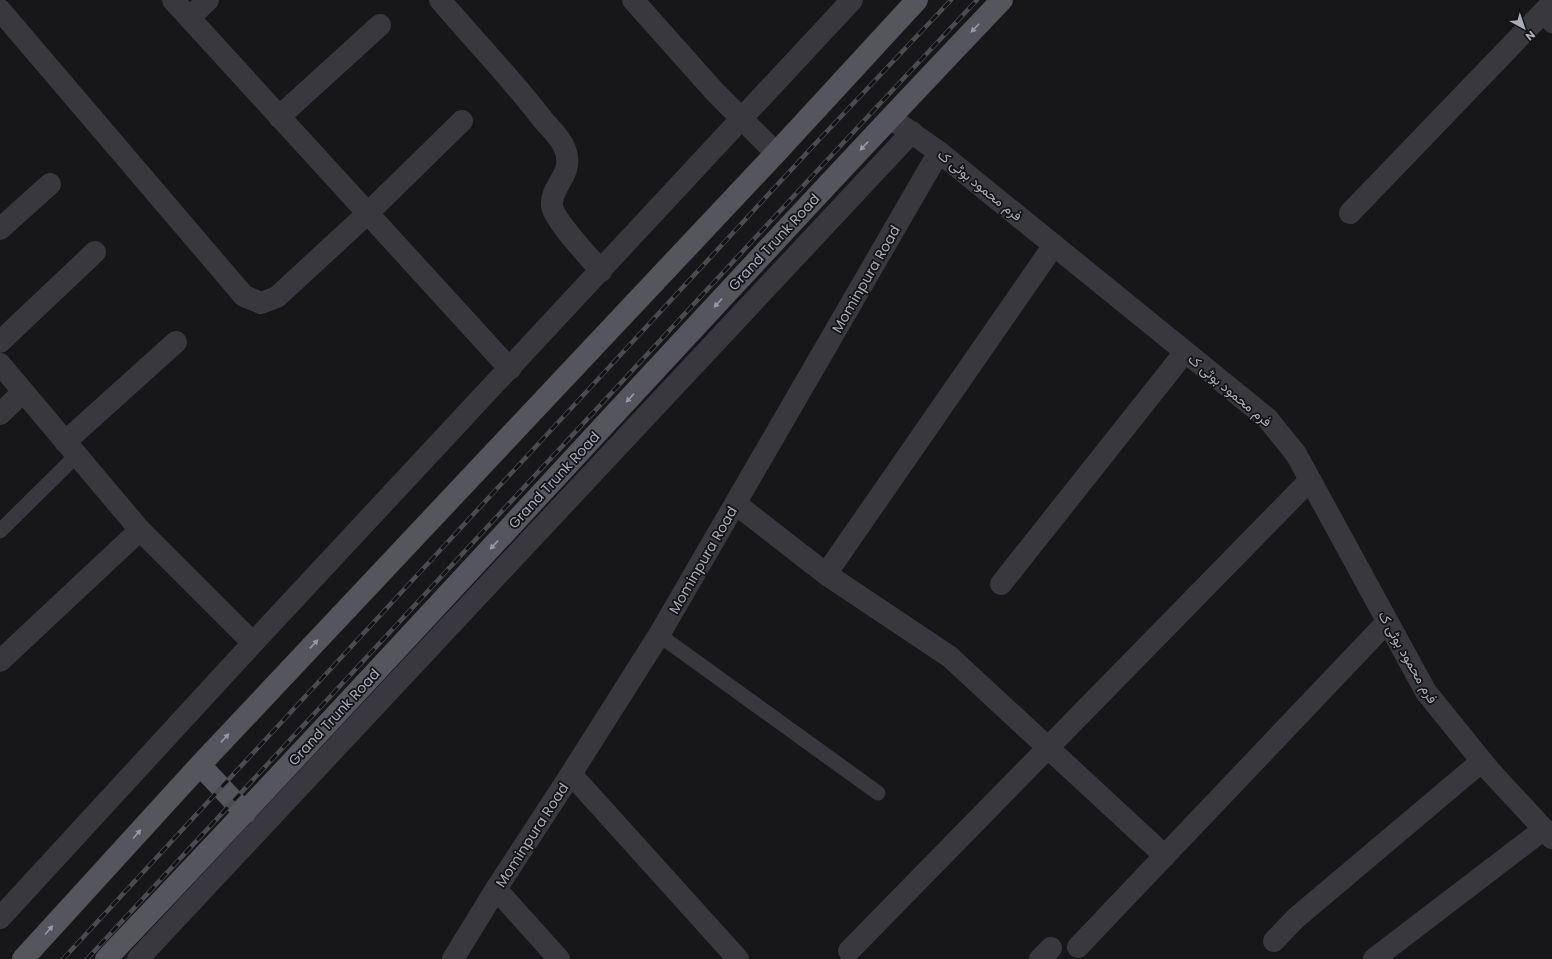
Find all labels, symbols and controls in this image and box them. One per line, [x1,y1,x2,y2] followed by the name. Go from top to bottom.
[1504,8,1544,48] north arrow
[970,23,980,33] one-way arrow
[1522,27,1539,44] text: N
[859,141,869,151] one-way arrow
[933,144,1027,226] street label: فرم محمود بوٹی ک
[724,189,824,295] street label: Grand Trunk Road
[827,222,905,336] street label: Mominpura Road
[714,298,723,308] one-way arrow
[1184,349,1276,431] street label: فرم محمود بوٹی ک
[625,393,635,403] one-way arrow
[504,427,604,533] street label: Grand Trunk Road
[664,503,742,617] street label: Mominpura Road
[489,540,499,550] one-way arrow
[1373,607,1443,707] street label: فرم محمود بوٹی ک
[309,639,319,649] one-way arrow
[284,664,384,770] street label: Grand Trunk Road
[220,733,229,743] one-way arrow
[491,779,573,891] street label: Mominpura Road
[132,829,141,839] one-way arrow
[44,925,54,935] one-way arrow

